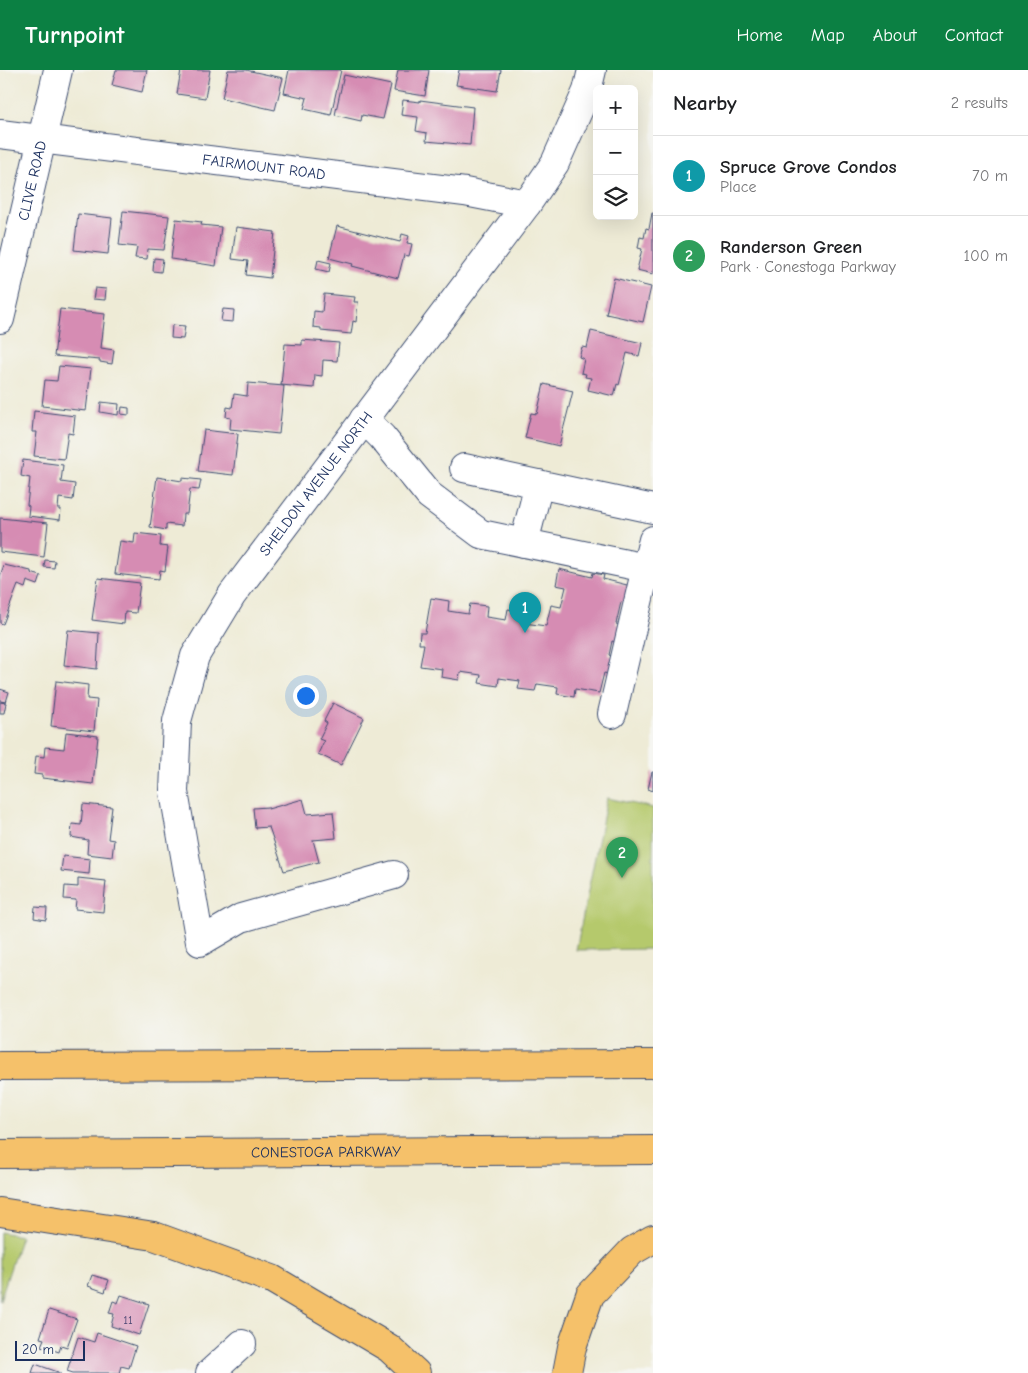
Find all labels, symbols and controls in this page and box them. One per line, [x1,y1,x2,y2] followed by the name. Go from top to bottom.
[25,21,124,49] text: Turnpoint
[736,25,783,46] text: Home
[811,25,845,46] text: Map
[873,25,917,46] text: About
[945,25,1003,46] text: Contact
[593,85,638,220] map controls
[593,85,638,130] button: +
[673,91,737,115] text: Nearby
[951,94,1008,112] text: 2 results
[593,130,638,175] button: −
[14,139,50,222] street label: CLIVE ROAD
[201,150,327,184] street label: FAIRMOUNT ROAD
[720,156,897,178] text: Spruce Grove Condos
[686,167,692,185] text: 1
[972,167,1008,185] text: 70 m
[593,175,638,220] button: layers
[720,178,756,196] text: Place
[720,236,862,258] text: Randerson Green
[685,247,693,265] text: 2
[964,247,1008,265] text: 100 m
[720,258,896,276] text: Park · Conestoga Parkway
[256,408,376,559] street label: SHELDON AVENUE NORTH
[509,592,541,633] pin: 1
[293,683,319,709] your location
[606,837,638,878] pin: 2
[251,1143,401,1161] street label: CONESTOGA PARKWAY
[123,1313,133,1327] house number: 11
[15,1338,85,1361] scale bar
[22,1341,54,1358] text: 20 m

